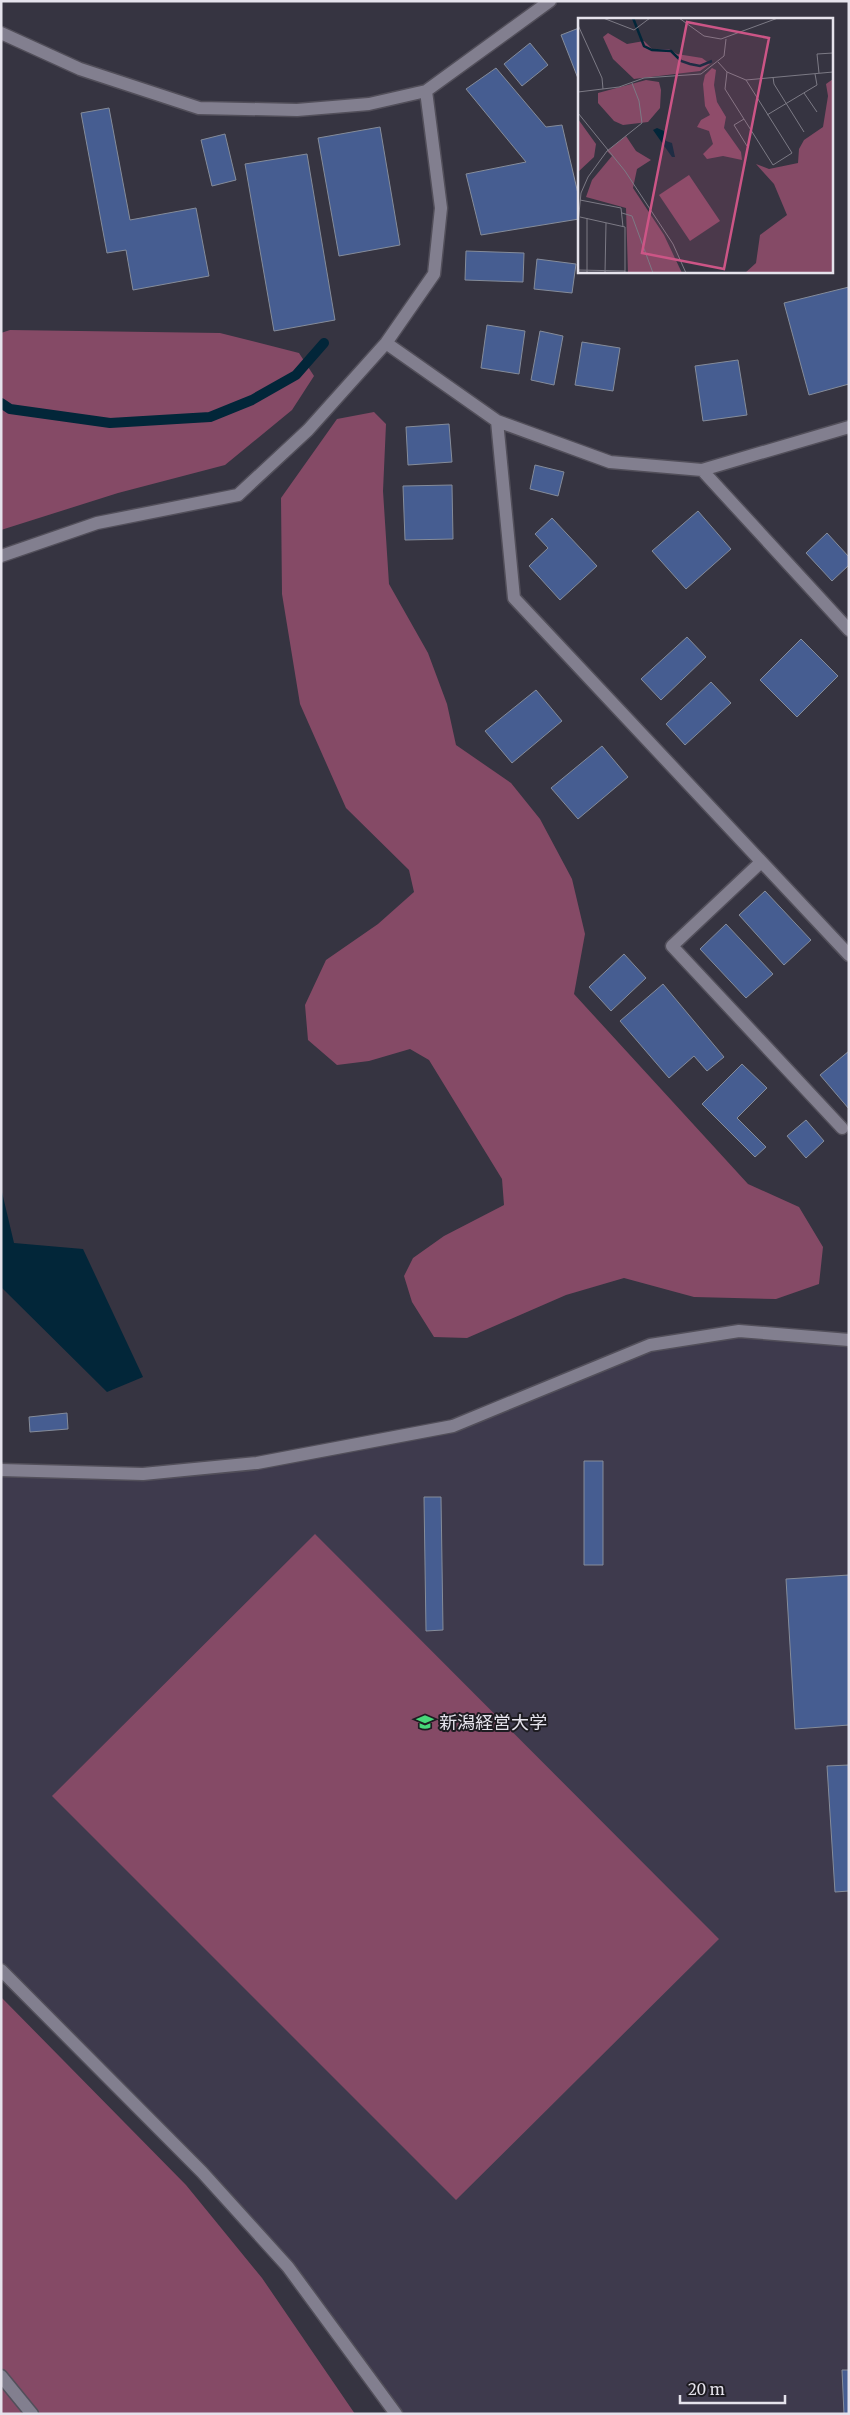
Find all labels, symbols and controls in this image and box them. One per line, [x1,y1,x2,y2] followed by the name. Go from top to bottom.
[578,18,832,272] inset map
[439,1711,547,1734] place label: 新潟経営大学
[415,1712,435,1732] school or university icon: 新潟経営大学
[680,2372,785,2404] scale bar
[688,2380,725,2399] text: 20 m

